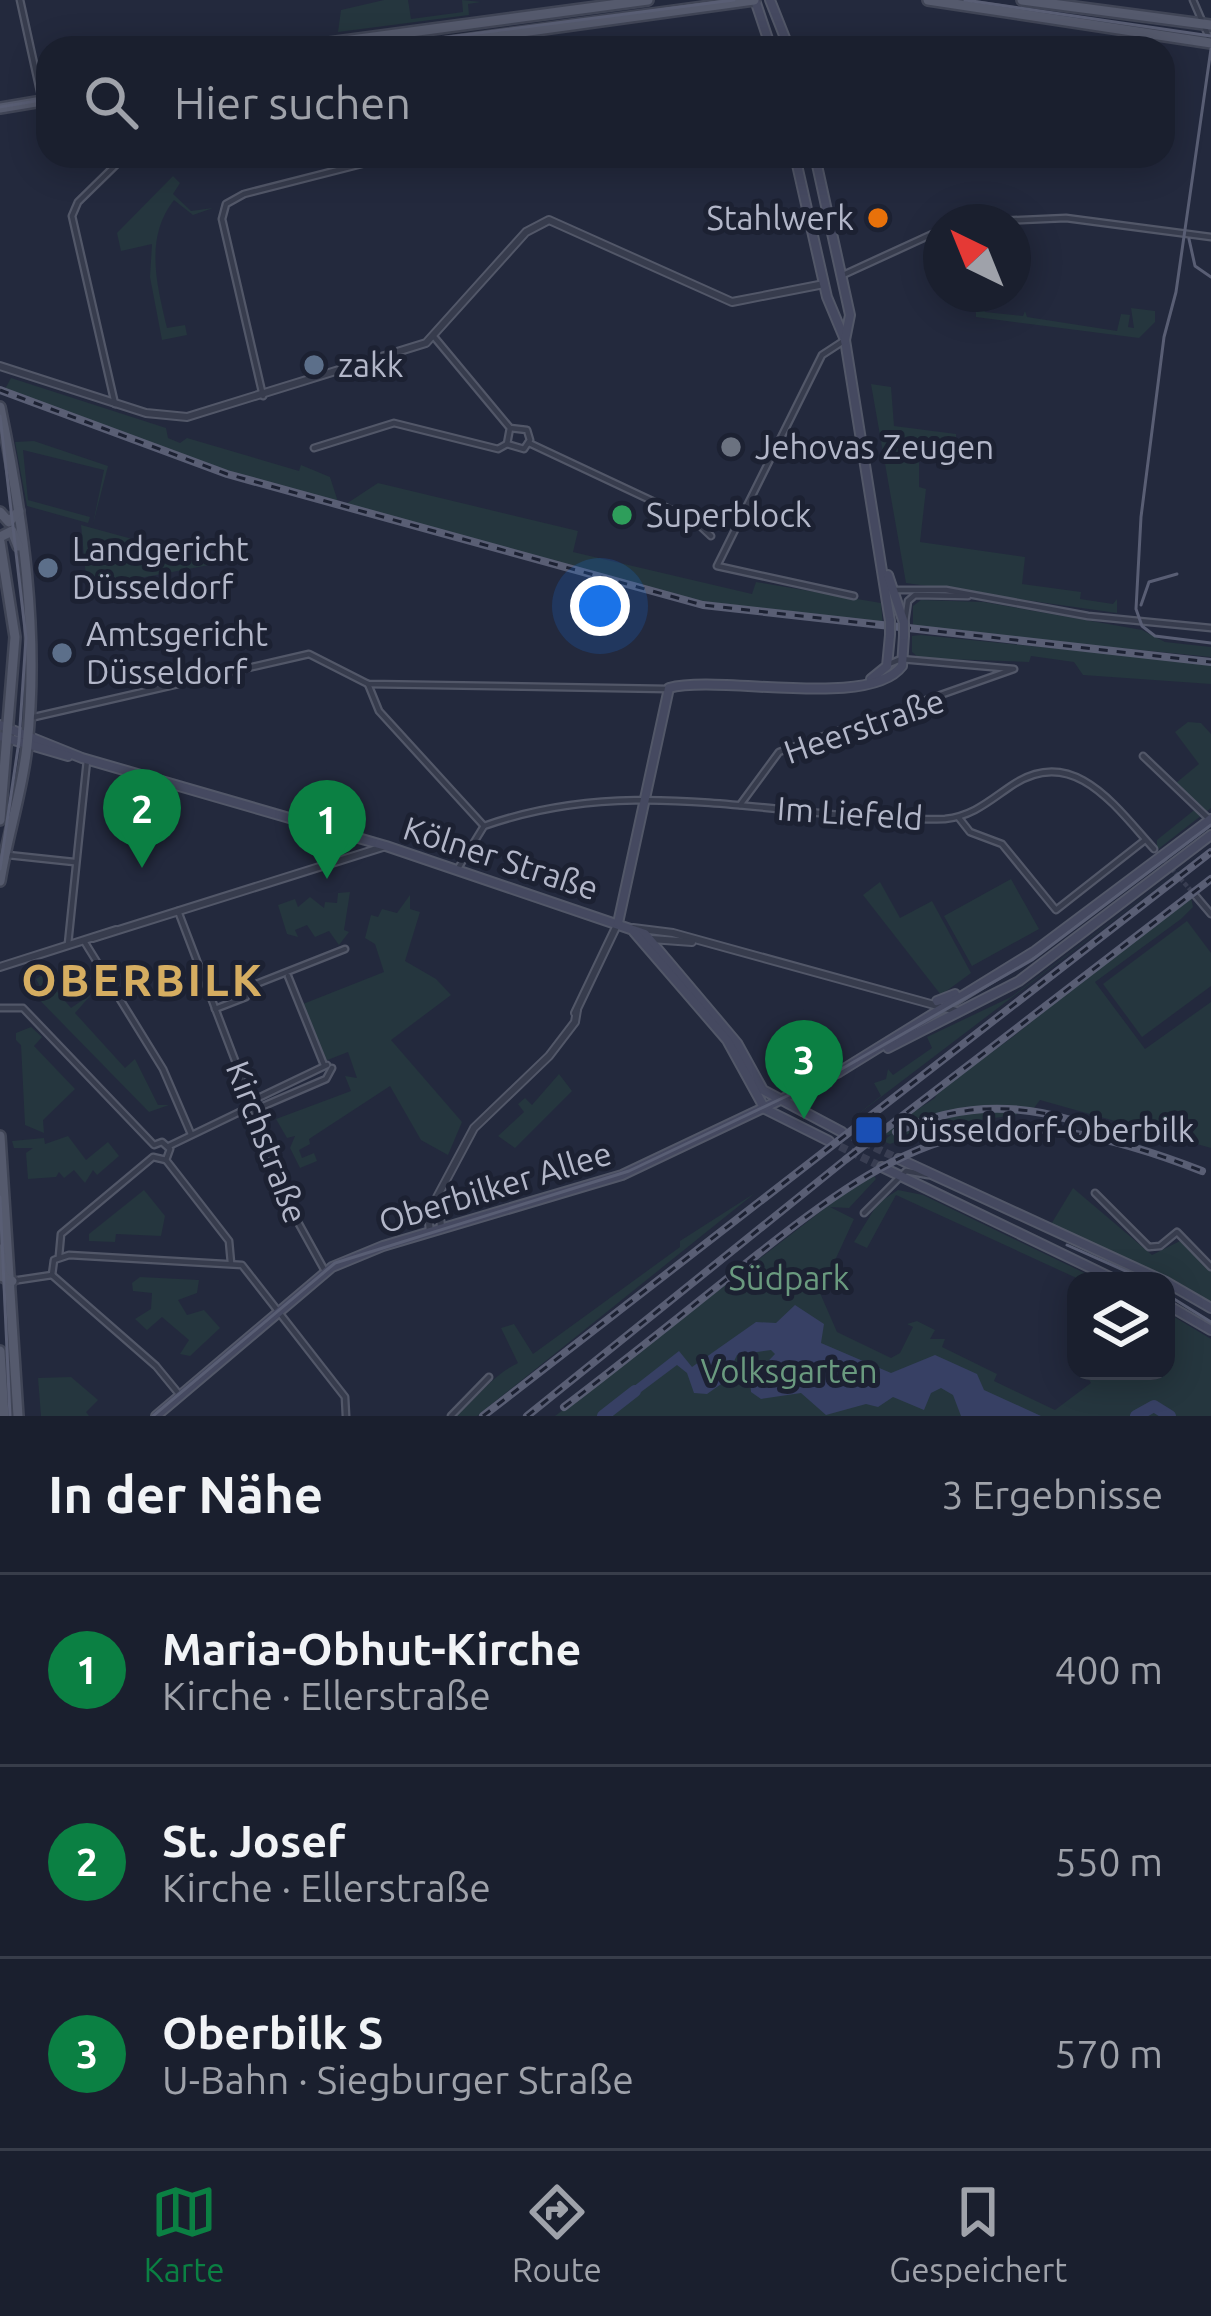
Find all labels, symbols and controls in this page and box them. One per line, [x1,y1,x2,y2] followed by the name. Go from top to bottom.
[36,36,1175,168] search box
[78,69,144,135] icon: search
[174,77,411,128] text: Hier suchen
[706,199,854,236] place label: Stahlwerk
[923,204,1031,312] north arrow
[865,205,891,231] marker: Stahlwerk
[338,346,404,383] place label: zakk
[301,352,327,378] marker: zakk
[755,428,994,465] place label: Jehovas Zeugen
[718,434,744,460] marker: Jehovas Zeugen
[646,496,812,533] place label: Superblock
[609,502,635,528] marker: Superblock
[72,530,249,605] place label: Landgericht Düsseldorf
[35,555,61,581] marker: Landgericht Düsseldorf
[570,576,630,636] your location
[86,615,268,690] place label: Amtsgericht Düsseldorf
[49,640,75,666] marker: Amtsgericht Düsseldorf
[779,681,949,770] street label: Heerstraße
[103,769,181,868] pin: 2
[288,780,366,879] pin: 1
[776,789,924,836] street label: Im Liefeld
[399,809,603,906] street label: Kölner Straße
[21,954,265,1005] district label: OBERBILK
[765,1020,843,1119] pin: 3
[220,1056,315,1228] street label: Kirchstraße
[896,1111,1195,1148] place label: Düsseldorf-Oberbilk
[853,1114,885,1146] marker: Düsseldorf-Oberbilk
[374,1134,616,1239] street label: Oberbilker Allee
[729,1259,850,1296] park label: Südpark
[1067,1272,1175,1380] map controls
[1067,1272,1175,1380] button: layers
[700,1352,878,1389] park label: Volksgarten
[48,1465,323,1523] text: In der Nähe
[942,1473,1163,1516] text: 3 Ergebnisse
[162,1623,581,1674] text: Maria-Obhut-Kirche
[76,1648,98,1691] text: 1
[1054,1648,1163,1691] text: 400 m
[162,1674,491,1717] text: Kirche · Ellerstraße
[162,1815,346,1866] text: St. Josef
[76,1840,98,1883] text: 2
[1054,1840,1163,1883] text: 550 m
[162,1866,491,1909] text: Kirche · Ellerstraße
[162,2007,383,2058] text: Oberbilk S
[76,2032,98,2075] text: 3
[1054,2032,1163,2075] text: 570 m
[162,2058,634,2101] text: U-Bahn · Siegburger Straße
[144,2179,224,2288] tab: Karte
[512,2179,602,2288] tab: Route
[889,2179,1067,2288] tab: Gespeichert

